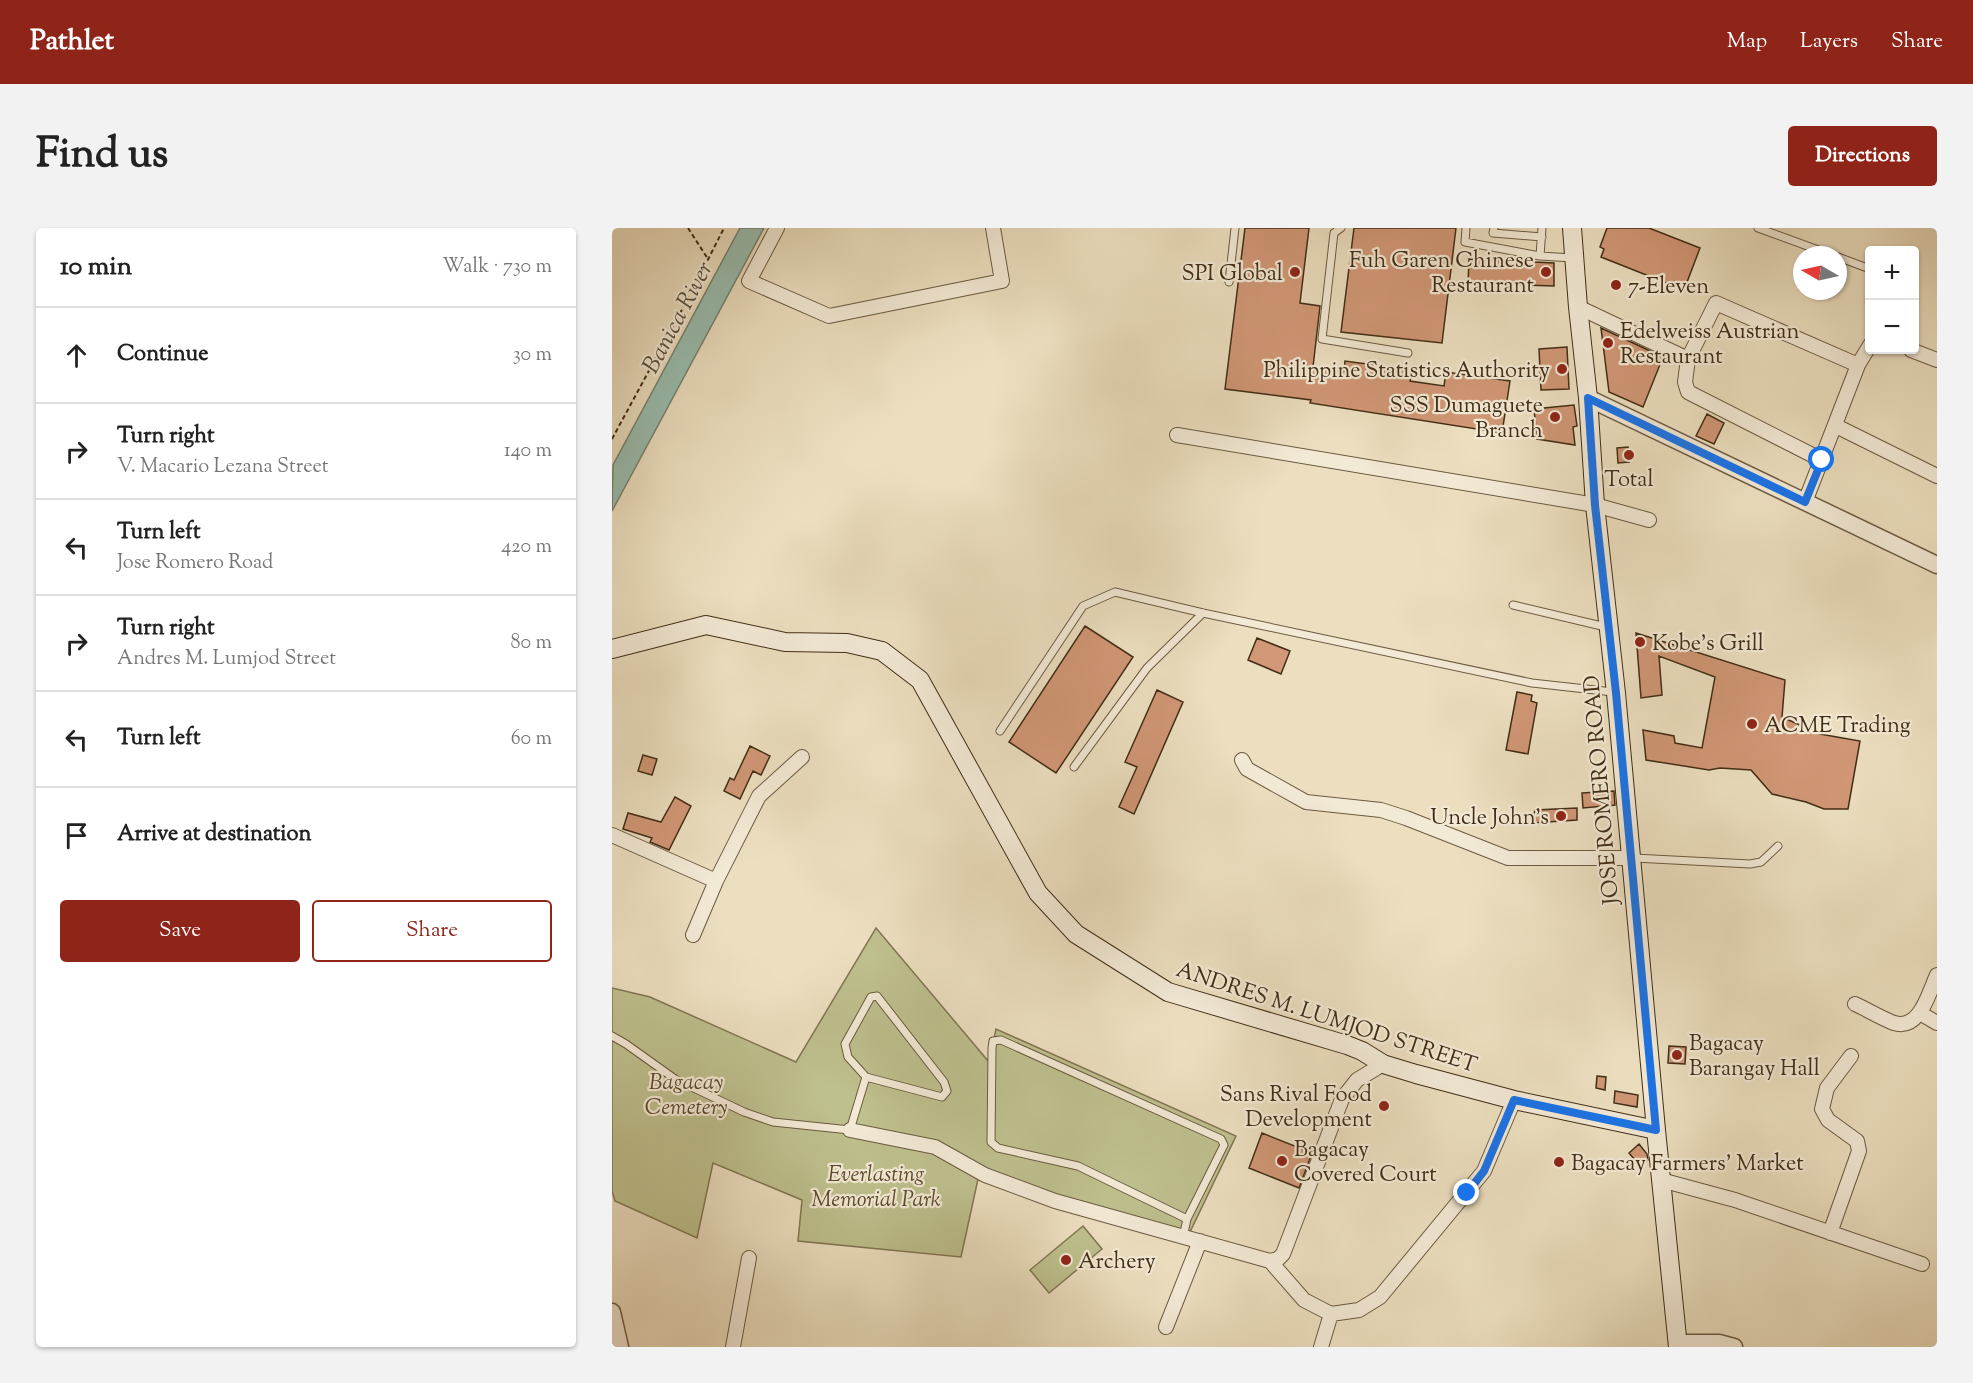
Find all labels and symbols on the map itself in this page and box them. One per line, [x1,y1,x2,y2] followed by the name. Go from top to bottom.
[1349,246,1534,303] place label: Fuh Garen Chinese Restaurant
[1793,246,1847,300] north arrow
[635,255,723,380] water label: Banica River
[1182,259,1283,291] place label: SPI Global
[1288,265,1302,279] marker: SPI Global
[1539,265,1553,279] marker: Fuh Garen Chinese Restaurant
[1628,272,1709,304] place label: 7-Eleven
[1609,278,1623,292] marker: 7-Eleven
[1620,317,1799,374] place label: Edelweiss Austrian Restaurant
[1601,336,1615,350] marker: Edelweiss Austrian Restaurant
[1263,356,1550,388] place label: Philippine Statistics Authority
[1555,362,1569,376] marker: Philippine Statistics Authority
[1390,391,1543,448] place label: SSS Dumaguete Branch
[1548,410,1562,424] marker: SSS Dumaguete Branch
[1808,446,1834,472] route start
[1622,448,1636,462] marker: Total
[1604,465,1654,497] place label: Total
[1652,629,1764,661] place label: Kobe's Grill
[1633,635,1647,649] marker: Kobe's Grill
[1577,674,1629,907] street label: JOSE ROMERO ROAD
[1764,711,1911,743] place label: ACME Trading
[1745,717,1759,731] marker: ACME Trading
[1430,803,1549,835] place label: Uncle John's
[1554,809,1568,823] marker: Uncle John's
[1172,955,1481,1083] street label: ANDRES M. LUMJOD STREET
[1689,1029,1820,1086] place label: Bagacay Barangay Hall
[1670,1048,1684,1062] marker: Bagacay Barangay Hall
[645,1068,727,1125] park label: Bagacay Cemetery
[1220,1080,1372,1137] place label: Sans Rival Food Development
[1377,1099,1391,1113] marker: Sans Rival Food Development
[1294,1135,1437,1192] place label: Bagacay Covered Court
[1571,1149,1804,1181] place label: Bagacay Farmers' Market
[1275,1154,1289,1168] marker: Bagacay Covered Court
[1552,1155,1566,1169] marker: Bagacay Farmers' Market
[811,1160,941,1217] park label: Everlasting Memorial Park
[1453,1179,1479,1205] route end
[1078,1247,1156,1279] place label: Archery
[1059,1253,1073,1267] marker: Archery

